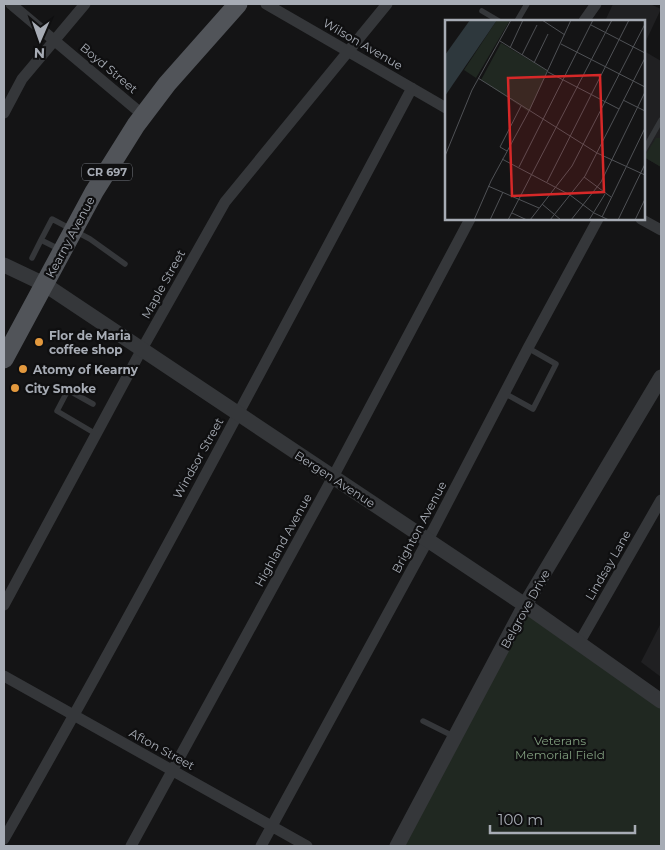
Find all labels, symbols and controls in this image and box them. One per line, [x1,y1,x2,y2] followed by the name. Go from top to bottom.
[15,15,65,65] north arrow
[320,15,406,73] street label: Wilson Avenue
[445,20,645,220] inset map
[77,40,141,96] street label: Boyd Street
[34,44,46,62] text: N
[82,163,132,180] road number: CR 697
[42,194,98,280] street label: Kearny Avenue
[138,247,188,321] street label: Maple Street
[49,328,131,357] place label: Flor de Maria coffee shop
[33,336,45,348] marker: Flor de Maria coffee shop
[32,362,139,377] place label: Atomy of Kearny
[17,363,29,375] marker: Atomy of Kearny
[25,381,97,396] place label: City Smoke
[9,382,21,394] marker: City Smoke
[170,415,226,501] street label: Windsor Street
[292,447,378,511] street label: Bergen Avenue
[388,478,450,576] street label: Brighton Avenue
[251,491,315,589] street label: Highland Avenue
[582,527,634,603] street label: Lindsay Lane
[497,567,553,651] street label: Belgrove Drive
[127,725,197,773] street label: Afton Street
[515,733,605,762] park label: Veterans Memorial Field
[490,802,635,834] scale bar
[498,810,543,829] text: 100 m

